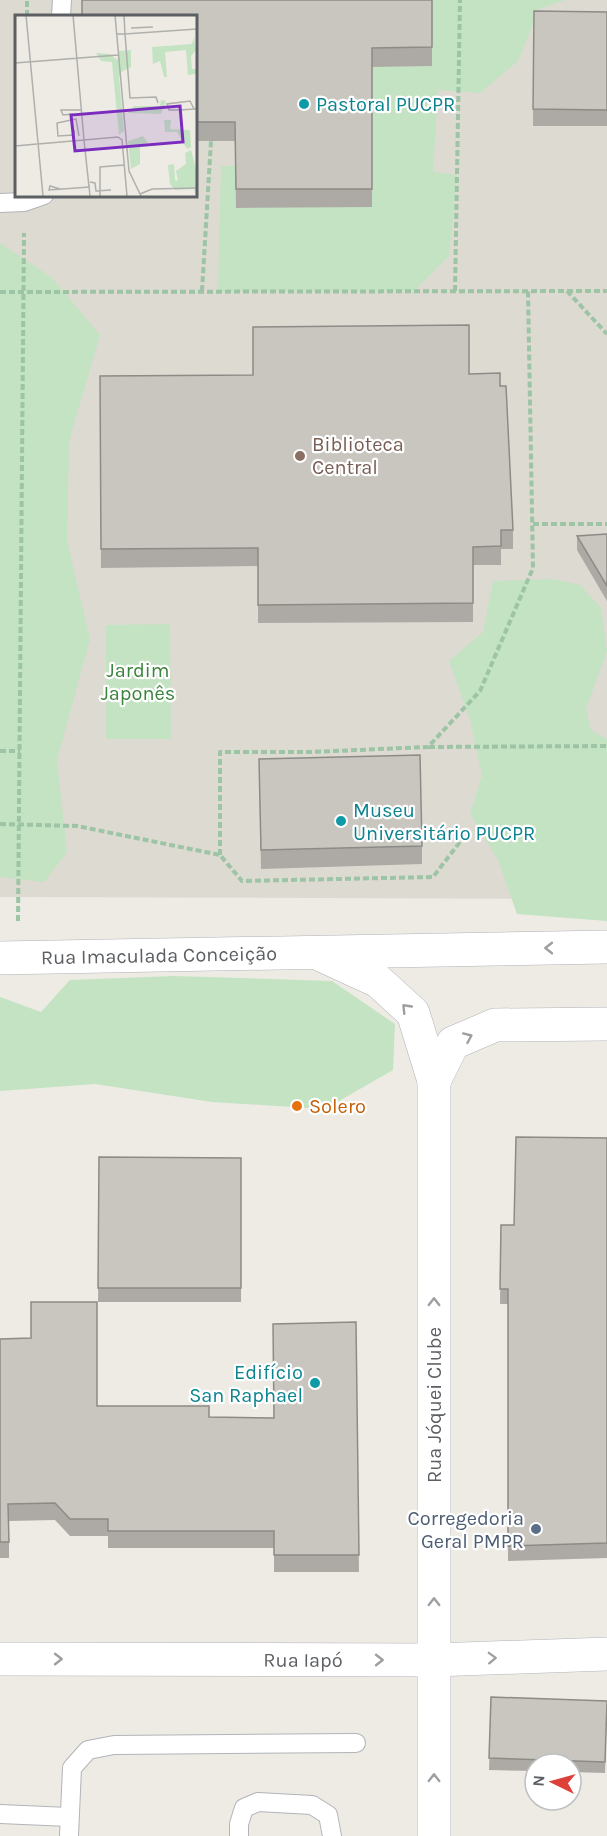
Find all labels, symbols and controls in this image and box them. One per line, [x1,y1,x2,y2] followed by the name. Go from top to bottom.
[15,15,196,196] inset map
[316,93,455,116] place label: Pastoral PUCPR
[297,97,311,111] marker: Pastoral PUCPR
[312,433,404,479] place label: Biblioteca Central
[293,449,307,463] marker: Biblioteca Central
[101,659,175,705] park label: Jardim Japonês
[353,799,535,845] place label: Museu Universitário PUCPR
[334,814,348,828] marker: Museu Universitário PUCPR
[41,942,277,969] street label: Rua Imaculada Conceição
[544,942,553,954] one-way arrow
[402,1004,413,1014] one-way arrow
[461,1032,472,1044] one-way arrow
[309,1095,366,1118] place label: Solero
[290,1099,304,1113] marker: Solero
[428,1297,440,1306] one-way arrow
[423,1327,446,1483] street label: Rua Jóquei Clube
[189,1361,303,1407] place label: Edifício San Raphael
[308,1376,322,1390] marker: Edifício San Raphael
[408,1507,524,1553] place label: Corregedoria Geral PMPR
[529,1522,543,1536] marker: Corregedoria Geral PMPR
[428,1597,440,1606] one-way arrow
[263,1649,343,1672] street label: Rua Iapó
[488,1652,497,1665] one-way arrow
[54,1653,63,1665] one-way arrow
[375,1654,384,1666] one-way arrow
[523,1752,583,1812] north arrow
[428,1773,440,1782] one-way arrow
[529,1774,549,1787] text: N

